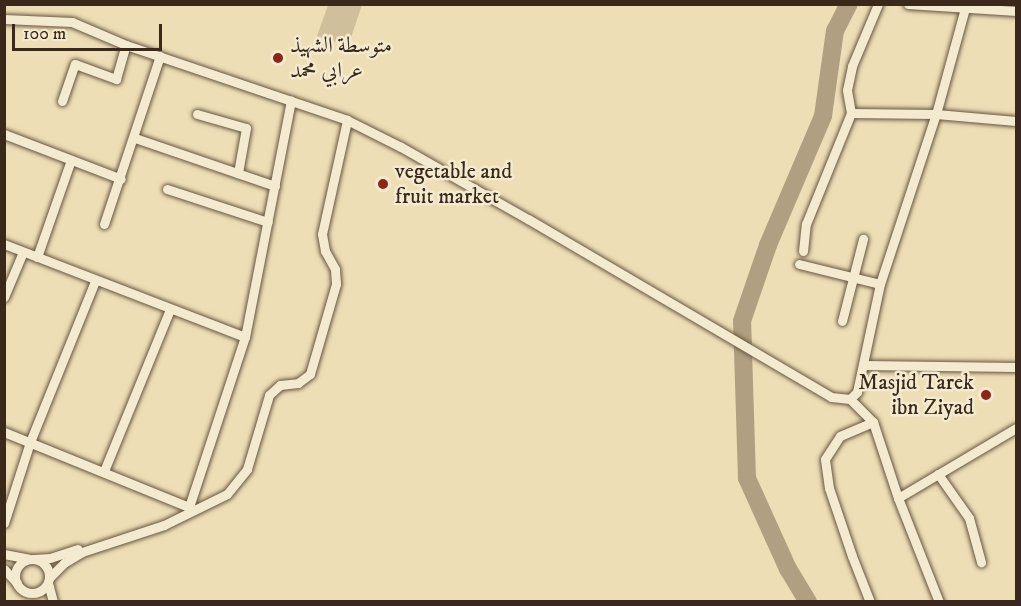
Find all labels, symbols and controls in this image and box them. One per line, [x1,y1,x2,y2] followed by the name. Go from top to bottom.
[15,12,165,50] scale bar
[23,23,66,45] text: 100 m
[290,32,392,84] place label: متوسطة الشهيذ عرابي محمد
[271,51,285,65] marker: متوسطة الشهيذ عرابي محمد
[395,158,512,210] place label: vegetable and fruit market
[376,177,390,191] marker: vegetable and fruit market
[858,369,974,420] place label: Masjid Tarek ibn Ziyad
[979,388,993,402] marker: Masjid Tarek ibn Ziyad

